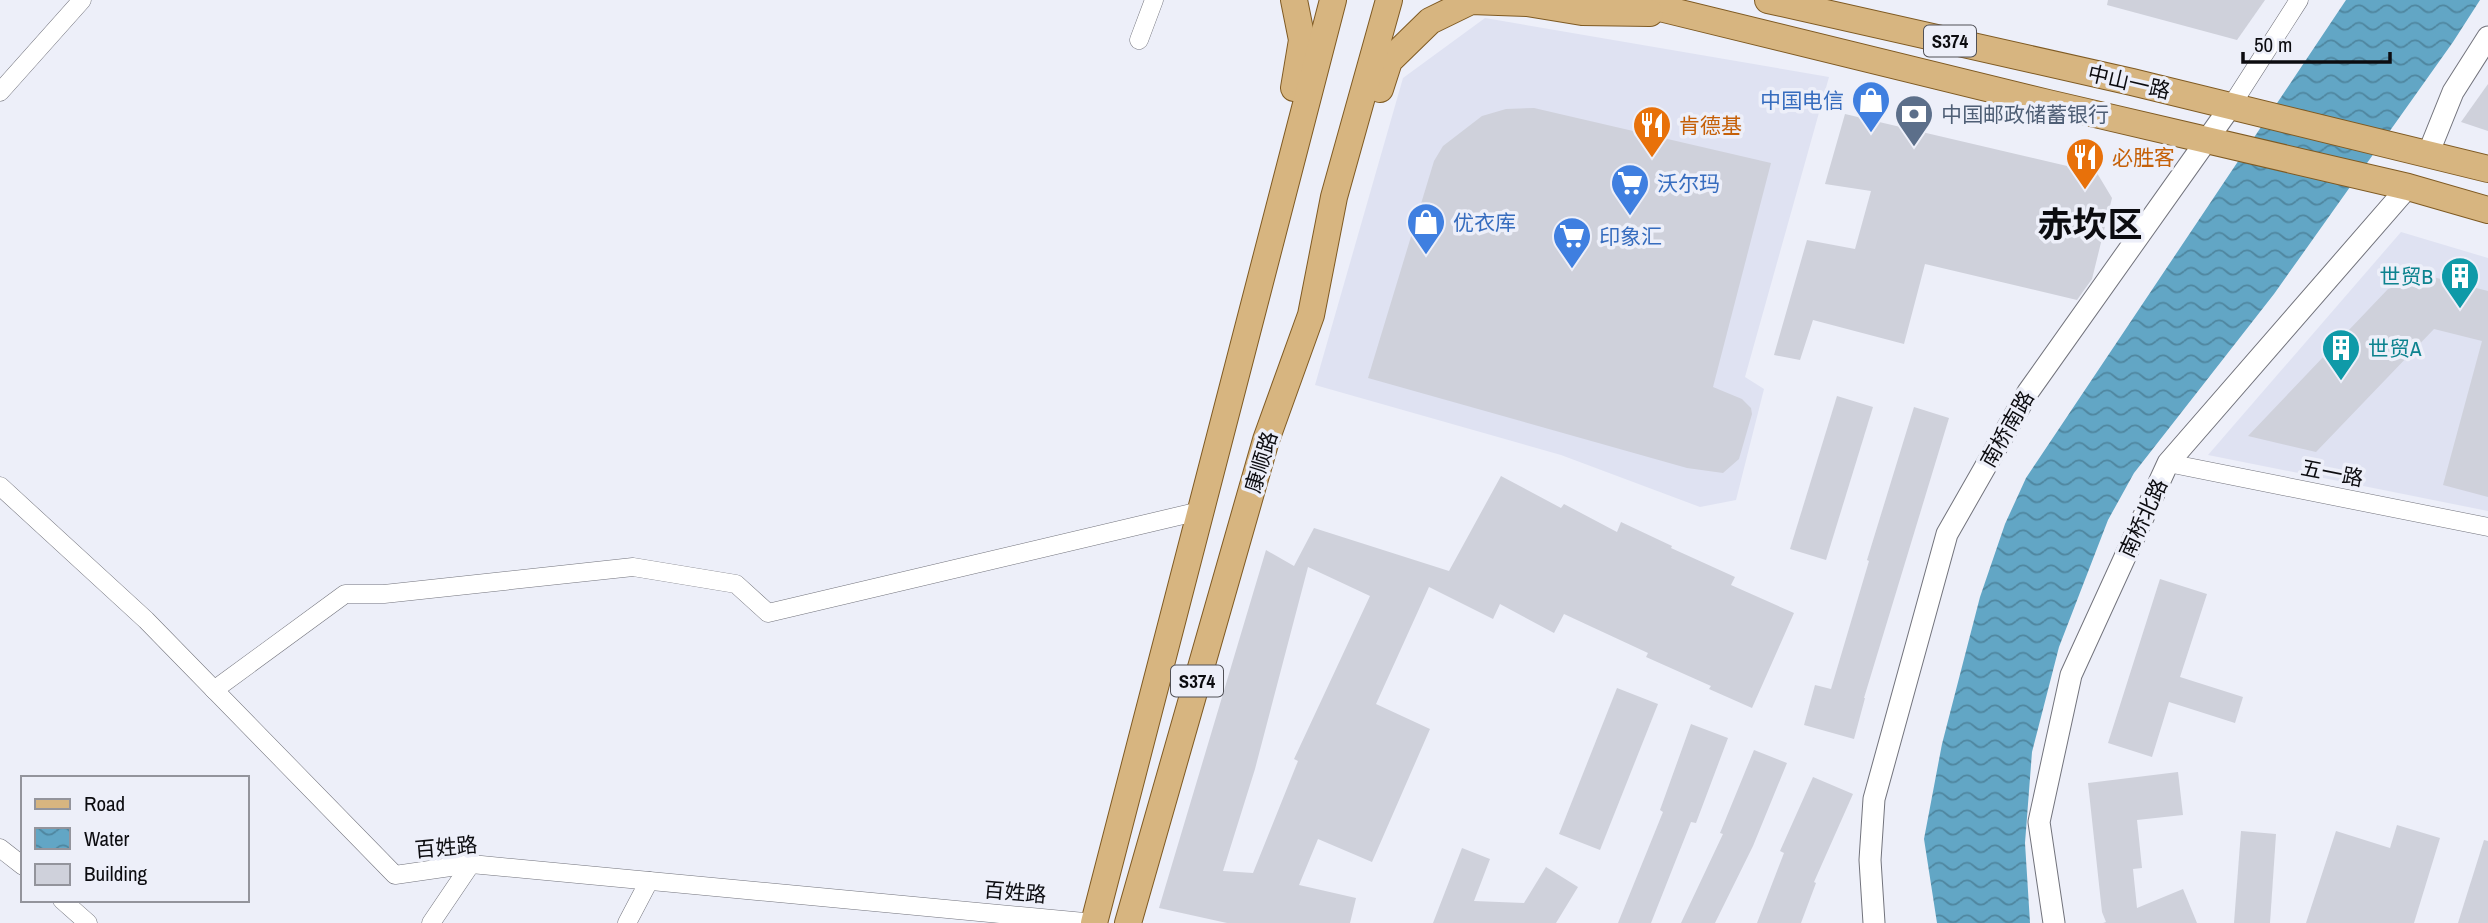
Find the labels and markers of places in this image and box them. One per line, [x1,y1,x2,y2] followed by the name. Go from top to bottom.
[1850,79,1892,134] shop icon: 中国电信
[1760,86,1844,115] place label: 中国电信
[1893,93,1935,148] bank icon: 中国邮政储蓄银行
[1941,100,2109,129] place label: 中国邮政储蓄银行
[1631,104,1673,159] restaurant icon: 肯德基
[1679,111,1742,140] place label: 肯德基
[2064,136,2106,191] restaurant icon: 必胜客
[2112,143,2175,172] place label: 必胜客
[1609,162,1651,217] supermarket icon: 沃尔玛
[1657,169,1720,198] place label: 沃尔玛
[1405,201,1447,256] shop icon: 优衣库
[1453,208,1516,237] place label: 优衣库
[1551,215,1593,270] supermarket icon: 印象汇
[1599,222,1662,251] place label: 印象汇
[2439,255,2481,310] building icon: 世贸B
[2380,262,2433,291] place label: 世贸B
[2320,327,2362,382] building icon: 世贸A
[2368,334,2422,363] place label: 世贸A

